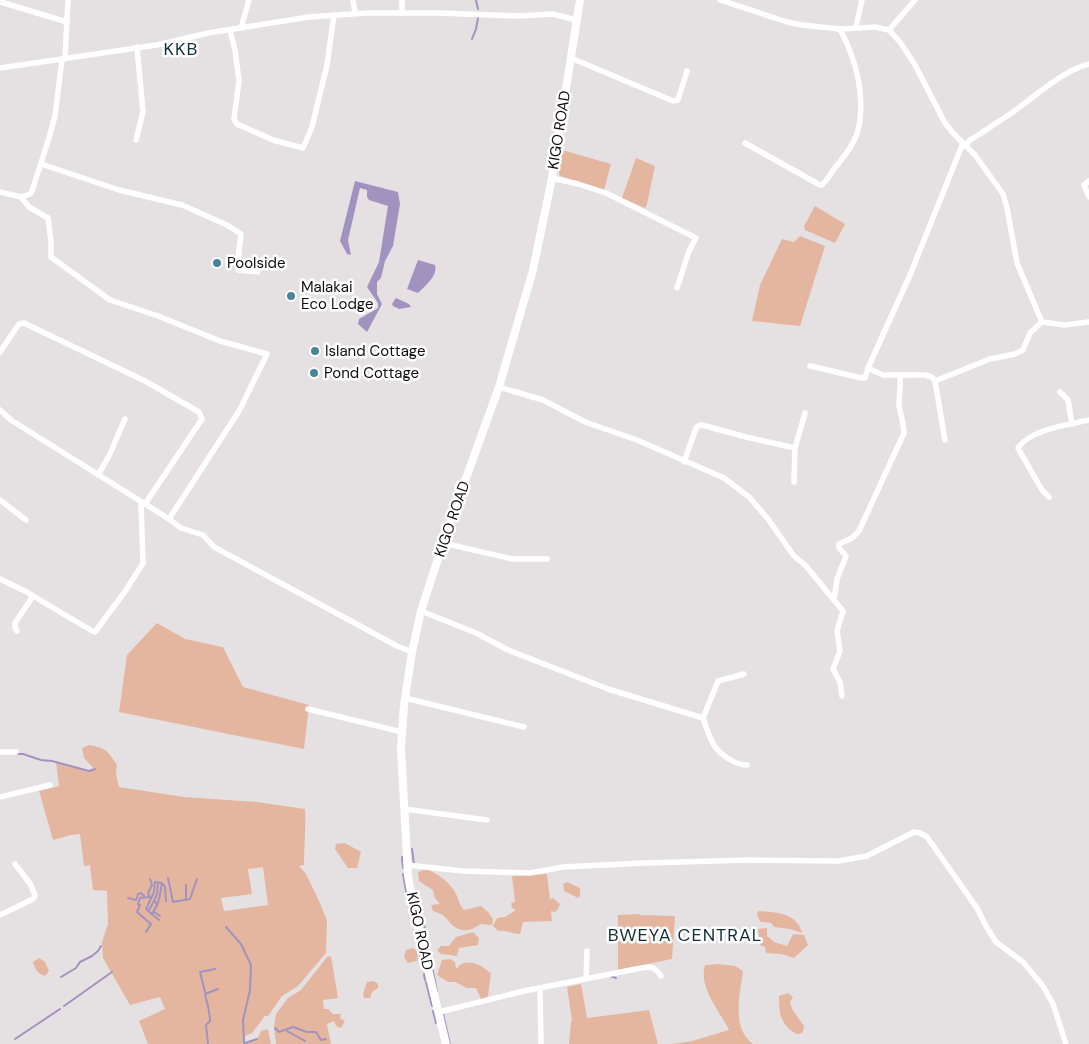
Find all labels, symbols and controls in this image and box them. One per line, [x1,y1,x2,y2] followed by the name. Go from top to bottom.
[164,37,198,61] district label: KKB
[543,89,575,171] street label: KIGO ROAD
[227,253,285,273] place label: Poolside
[211,257,223,269] marker: Poolside
[301,277,373,314] place label: Malakai Eco Lodge
[285,290,297,302] marker: Malakai Eco Lodge
[325,341,425,361] place label: Island Cottage
[309,345,321,357] marker: Island Cottage
[324,363,419,383] place label: Pond Cottage
[308,367,320,379] marker: Pond Cottage
[430,478,474,560] street label: KIGO ROAD
[402,890,438,972] street label: KIGO ROAD
[608,923,762,947] district label: BWEYA CENTRAL

